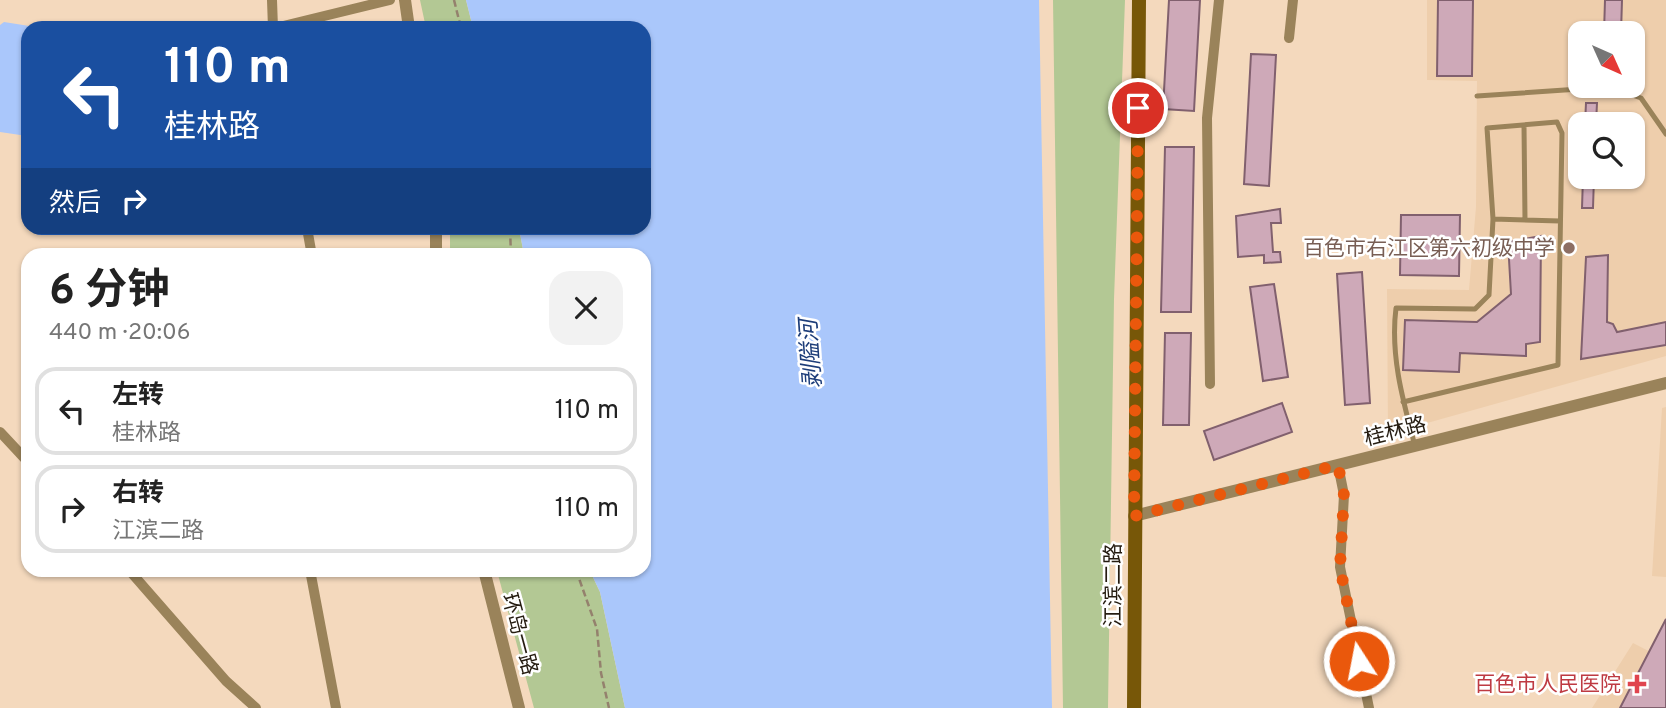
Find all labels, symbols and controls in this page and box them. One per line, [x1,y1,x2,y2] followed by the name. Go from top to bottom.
[1568,21,1645,98] north arrow
[1568,21,1645,189] map controls
[164,39,291,101] text: 110 m
[49,49,140,140] icon: left
[1108,78,1168,138] pin
[1119,89,1157,127] icon: arrive
[164,109,260,149] text: 桂林路
[1568,112,1645,189] button: search
[115,182,153,220] icon: right
[49,188,101,221] text: 然后
[1303,236,1555,263] place label: 百色市右江区第六初级中学
[1561,240,1577,256] marker: 百色市右江区第六初级中学
[49,266,169,319] text: 6 分钟
[549,271,623,345] button: close
[795,314,829,389] water label: 剥隘河
[49,319,191,348] text: 440 m · 20:06
[112,380,164,413] text: 左转
[53,392,91,430] icon: left
[555,395,619,428] text: 110 m
[1362,412,1429,453] street label: 桂林路
[112,420,181,449] text: 桂林路
[112,478,164,511] text: 右转
[53,490,91,528] icon: right
[555,493,619,526] text: 110 m
[112,518,204,547] text: 江滨二路
[1101,543,1128,627] street label: 江滨二路
[495,590,542,678] street label: 环岛一路
[1322,624,1396,698] position arrow
[1474,672,1621,699] place label: 百色市人民医院
[1627,674,1647,694] marker: 百色市人民医院

